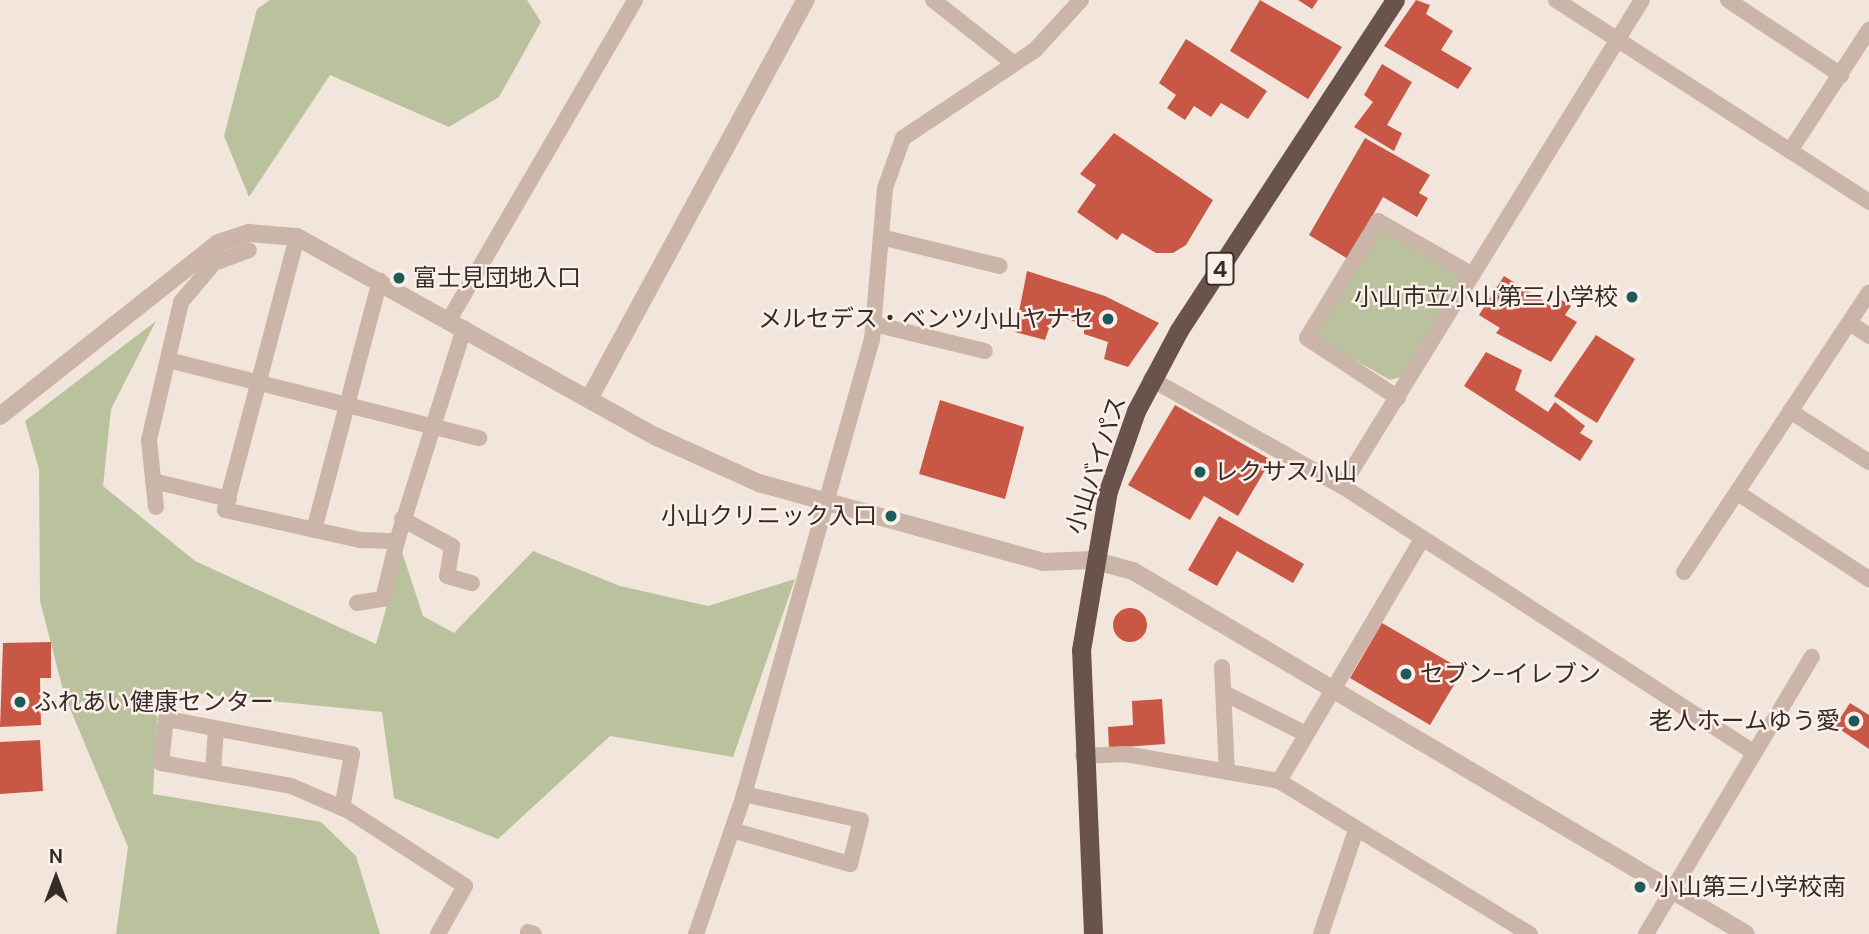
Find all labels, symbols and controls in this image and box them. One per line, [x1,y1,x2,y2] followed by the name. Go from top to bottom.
[1204,250,1236,288] road number: 4
[413,264,581,292] place label: 富士見団地入口
[391,270,407,286] marker: 富士見団地入口
[1354,283,1618,311] place label: 小山市立小山第三小学校
[1624,289,1640,305] marker: 小山市立小山第三小学校
[758,305,1094,333] place label: メルセデス・ベンツ小山ヤナセ
[1100,311,1116,327] marker: メルセデス・ベンツ小山ヤナセ
[1060,392,1132,538] street label: 小山バイパス
[1214,458,1358,486] place label: レクサス小山
[1192,464,1208,480] marker: レクサス小山
[661,502,877,530] place label: 小山クリニック入口
[883,508,899,524] marker: 小山クリニック入口
[1420,660,1601,688] place label: セブン-イレブン
[1398,666,1414,682] marker: セブン-イレブン
[34,688,274,716] place label: ふれあい健康センター
[12,694,28,710] marker: ふれあい健康センター
[1648,707,1840,735] place label: 老人ホームゆう愛
[1846,713,1862,729] marker: 老人ホームゆう愛
[21,843,91,913] north arrow
[49,844,63,869] text: N
[1654,873,1846,901] place label: 小山第三小学校南
[1632,879,1648,895] marker: 小山第三小学校南

